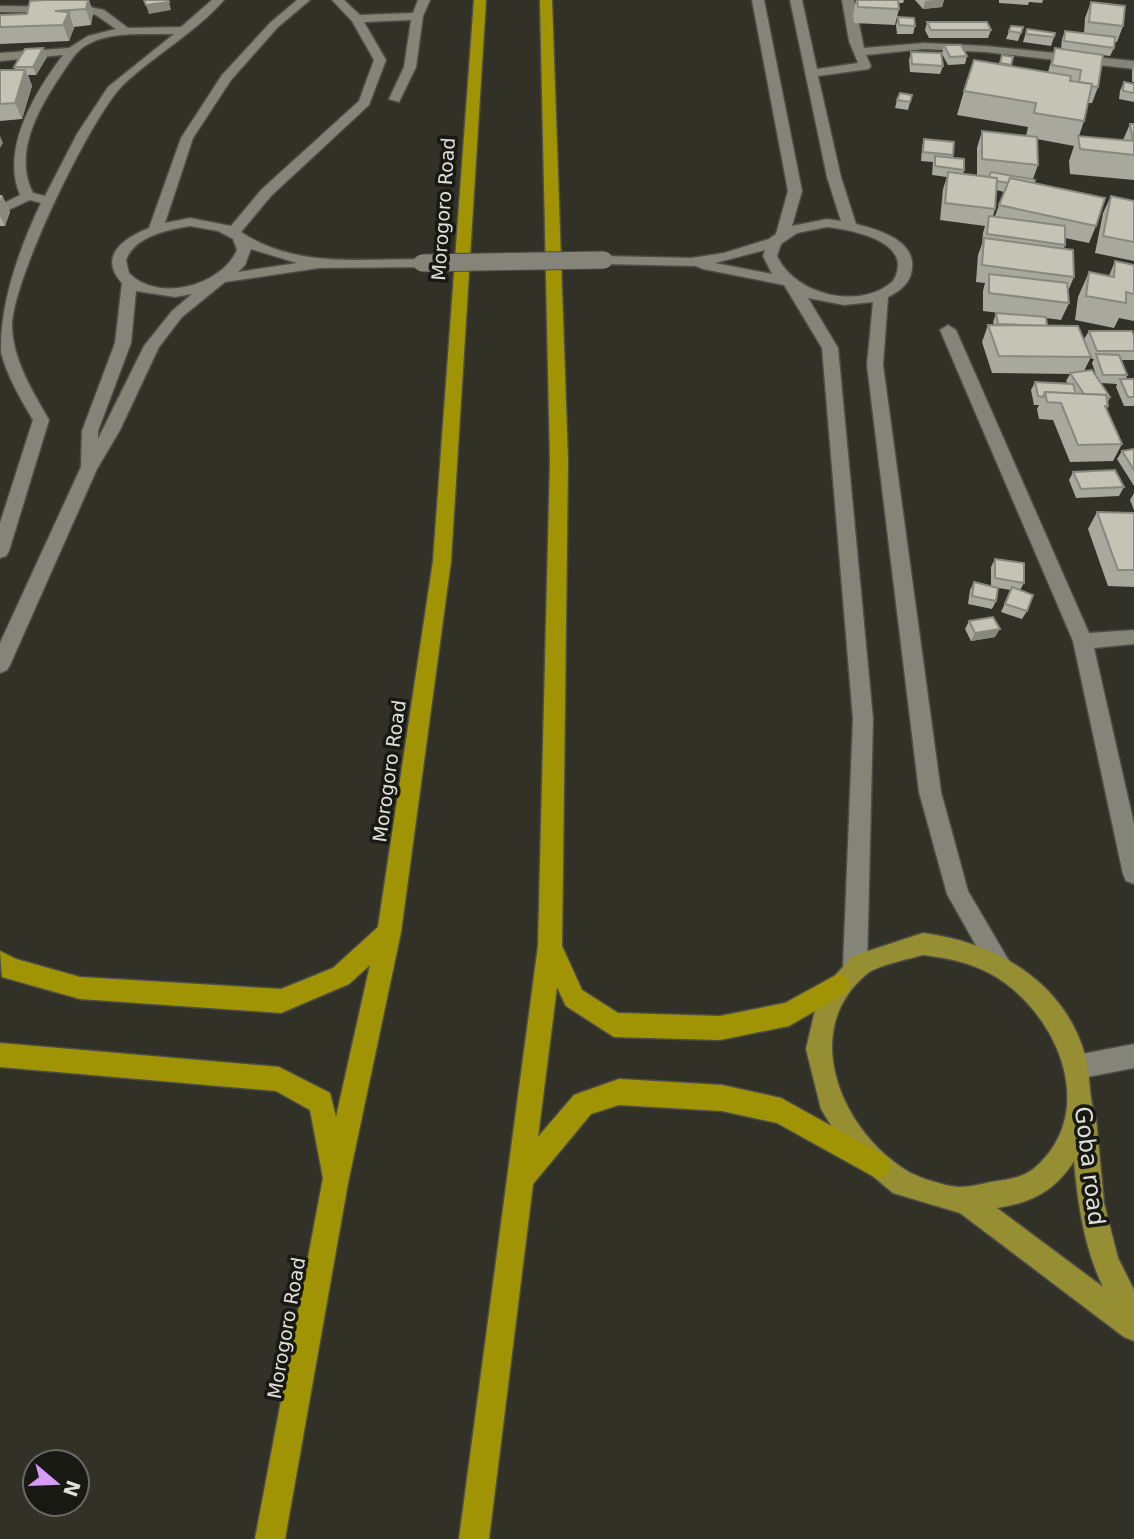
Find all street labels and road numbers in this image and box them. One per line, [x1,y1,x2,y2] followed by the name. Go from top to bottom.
[427,137,459,281] street label: Morogoro Road
[368,698,410,844] street label: Morogoro Road
[1070,1105,1110,1227] street label: Goba road
[263,1255,309,1401] street label: Morogoro Road

